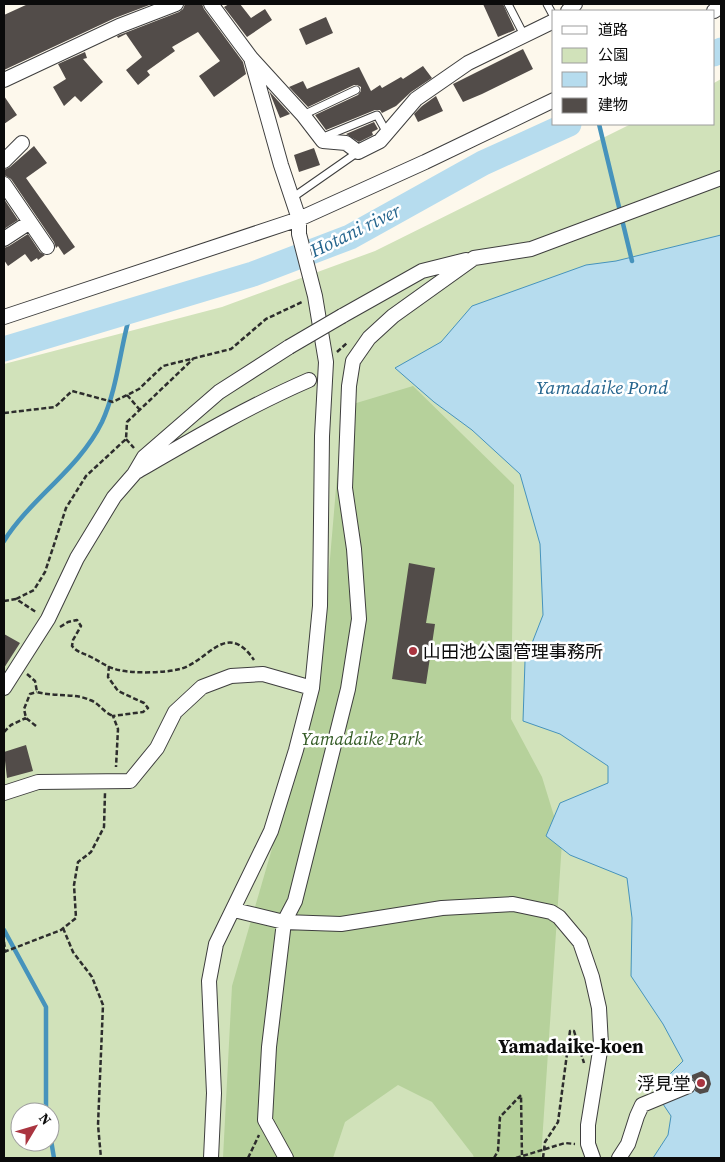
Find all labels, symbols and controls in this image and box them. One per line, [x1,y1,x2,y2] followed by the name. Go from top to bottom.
[552,10,715,125] legend
[598,19,628,40] text: 道路
[598,44,628,65] text: 公園
[598,69,628,90] text: 水域
[598,94,628,115] text: 建物
[304,196,406,264] water label: Hotani river
[536,374,668,400] water label: Yamadaike Pond
[423,639,603,664] place label: 山田池公園管理事務所
[407,645,419,657] marker: 山田池公園管理事務所
[301,726,423,751] park label: Yamadaike Park
[498,1033,644,1059] district label: Yamadaike-koen
[637,1071,691,1096] place label: 浮見堂
[695,1077,707,1089] marker: 浮見堂
[10,1102,60,1152] north arrow
[34,1109,56,1129] text: N

